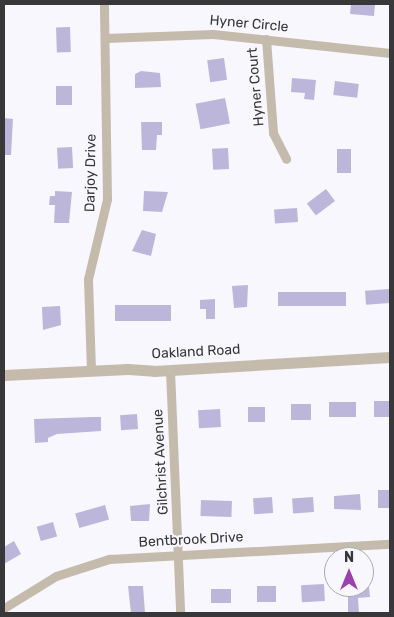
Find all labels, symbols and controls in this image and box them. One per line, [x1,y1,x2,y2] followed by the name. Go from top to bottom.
[209,12,289,36] street label: Hyner Circle
[244,47,268,127] street label: Hyner Court
[82,133,100,213] street label: Darjoy Drive
[151,341,241,363] street label: Oakland Road
[150,408,172,516] street label: Gilchrist Avenue
[138,529,244,551] street label: Bentbrook Drive
[324,547,374,597] north arrow
[344,549,354,566] text: N

